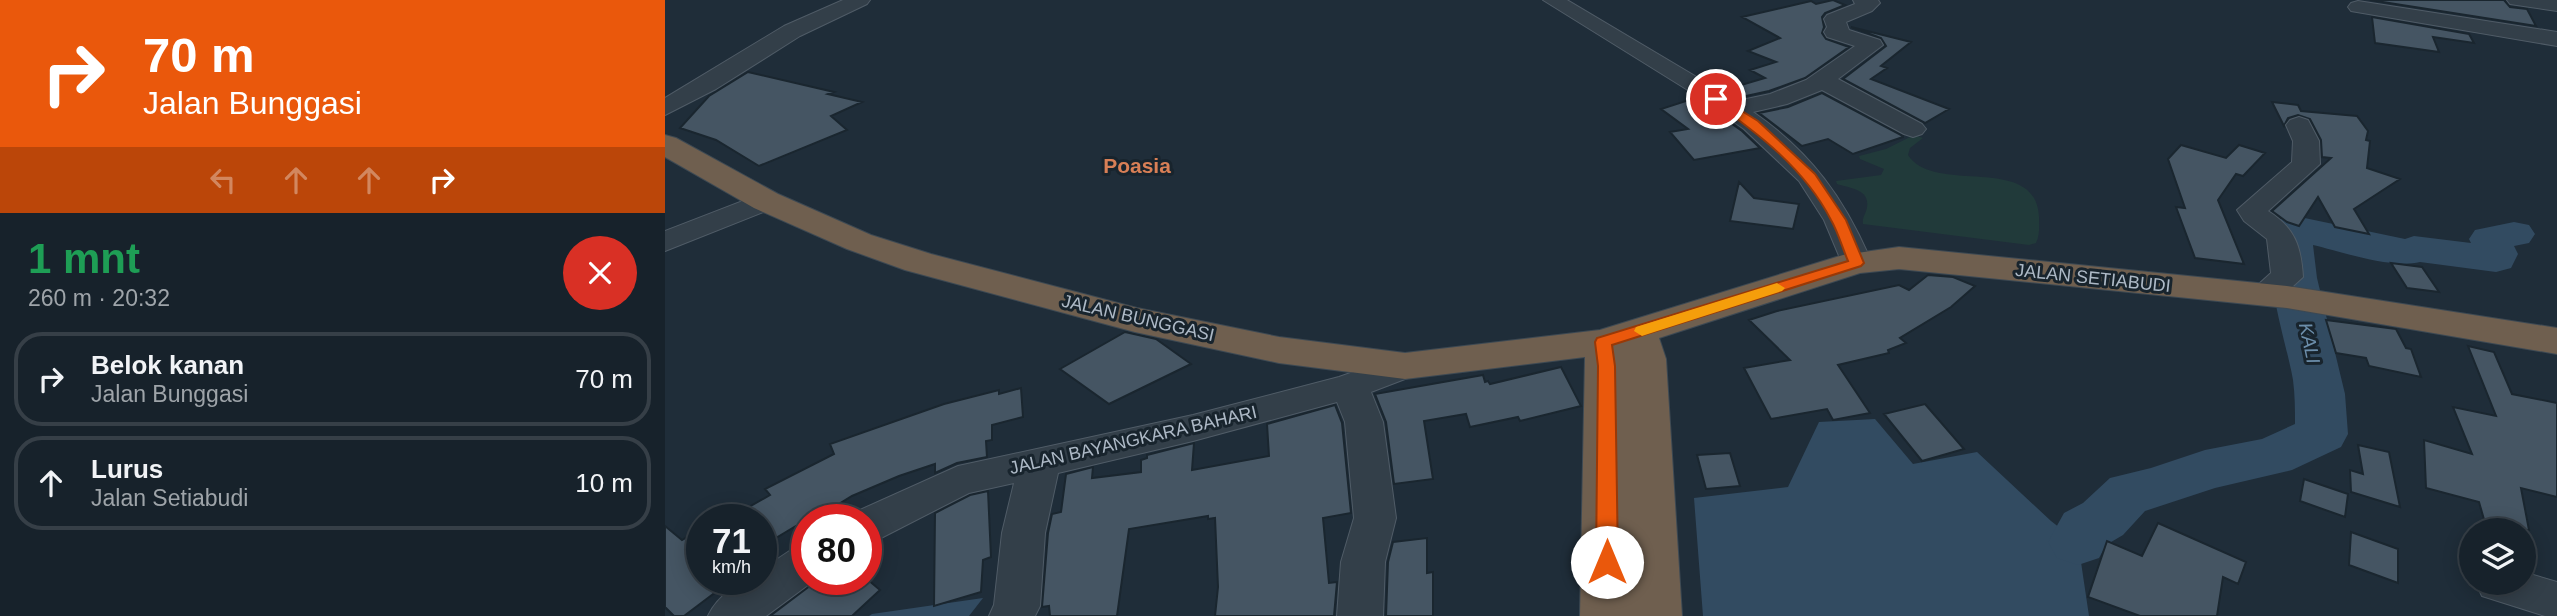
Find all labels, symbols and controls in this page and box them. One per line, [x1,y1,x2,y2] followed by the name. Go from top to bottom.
[28,28,119,119] icon: right
[143,28,255,82] text: 70 m
[1686,69,1746,129] pin
[1697,80,1735,118] icon: arrive
[143,85,362,121] text: Jalan Bunggasi
[1103,154,1171,177] district label: Poasia
[204,161,242,199] icon: left
[277,161,315,199] icon: ahead
[350,161,388,199] icon: ahead
[423,161,461,199] icon: right
[28,235,140,282] text: 1 mnt
[563,236,637,310] button: close
[2014,260,2172,296] street label: JALAN SETIABUDI
[28,285,170,311] text: 260 m · 20:32
[1060,291,1216,345] street label: JALAN BUNGGASI
[2295,321,2324,366] water label: KALI
[91,350,244,380] text: Belok kanan
[32,360,70,398] icon: right
[575,364,633,394] text: 70 m
[91,381,248,407] text: Jalan Bunggasi
[1007,402,1259,478] street label: JALAN BAYANGKARA BAHARI
[91,454,163,484] text: Lurus
[32,464,70,502] icon: ahead
[575,468,633,498] text: 10 m
[91,485,248,511] text: Jalan Setiabudi
[791,504,882,595] speed limit sign: 80
[2459,518,2536,595] map controls
[2459,518,2536,595] button: layers
[712,521,751,560] text: 71
[1570,525,1644,599] position arrow
[712,557,751,577] text: km/h

